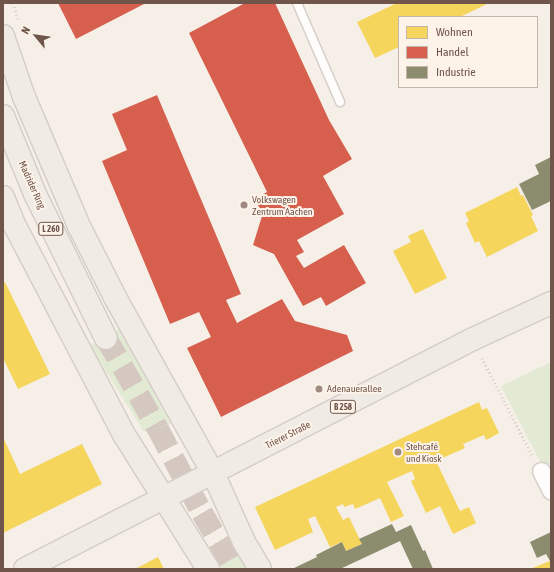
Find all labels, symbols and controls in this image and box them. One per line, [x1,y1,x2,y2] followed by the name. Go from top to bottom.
[16,16,56,56] north arrow
[398,16,538,88] legend
[19,24,32,36] text: N
[436,25,473,39] text: Wohnen
[436,45,469,59] text: Handel
[436,65,476,79] text: Industrie
[16,159,48,211] street label: Madrider Ring
[252,193,313,216] place label: Volkswagen Zentrum Aachen
[239,200,249,210] marker: Volkswagen Zentrum Aachen
[38,222,64,236] road number: L 260
[327,383,382,395] place label: Adenauerallee
[314,384,324,394] marker: Adenauerallee
[329,400,357,414] road number: B 258
[263,419,313,451] street label: Trierer Straße
[406,440,442,464] place label: Stehcafé und Kiosk
[393,447,403,457] marker: Stehcafé und Kiosk

